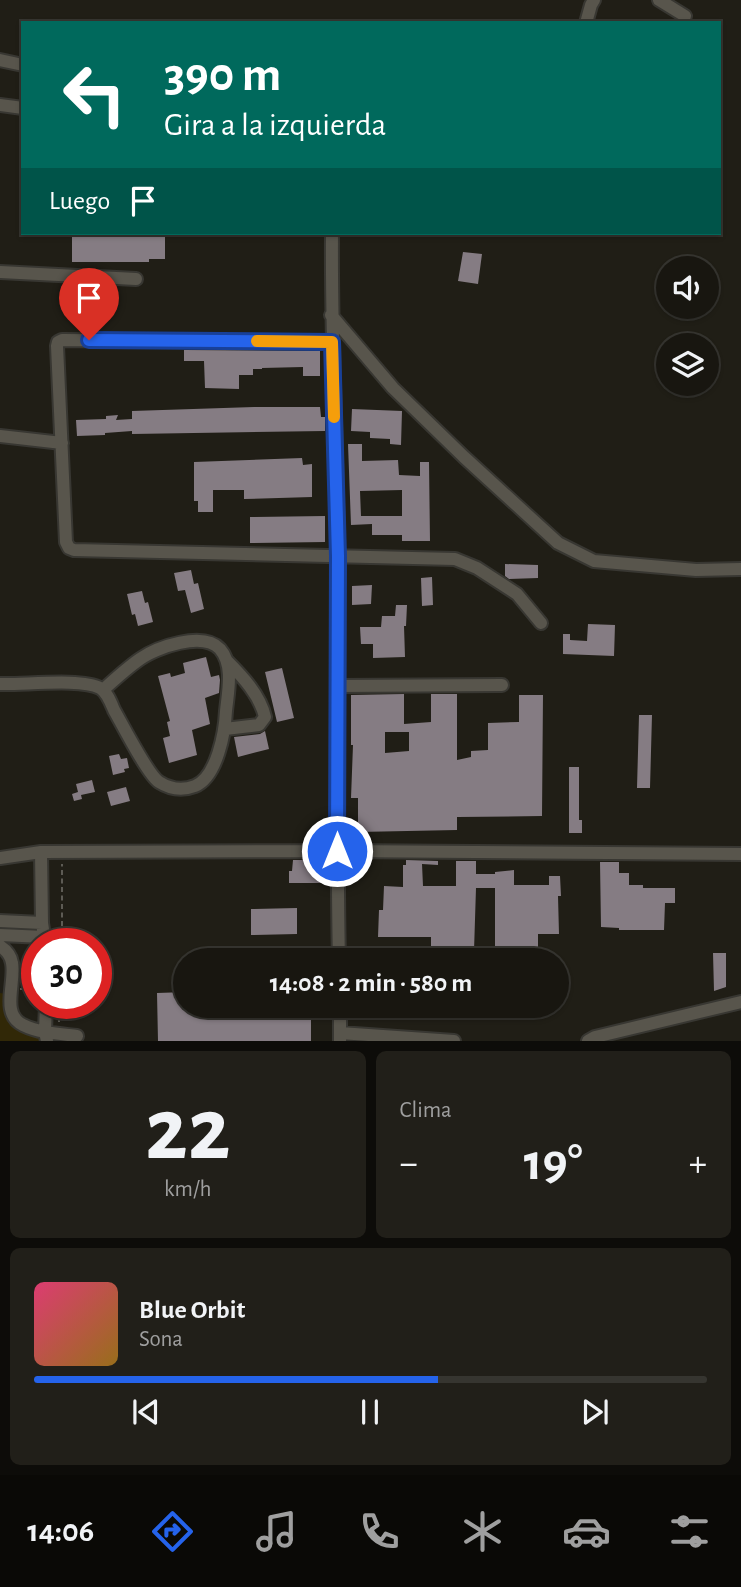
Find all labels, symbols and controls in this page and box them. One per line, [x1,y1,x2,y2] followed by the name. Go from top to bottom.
[49,49,140,140] icon: left
[164,51,281,100] text: 390 m
[164,109,386,141] text: Gira a la izquierda
[124,182,162,220] icon: arrive
[49,188,110,214] text: Luego
[656,256,719,396] map controls
[656,256,719,319] button: sound
[59,268,119,340] pin
[70,279,108,317] icon: arrive
[656,333,719,396] button: layers
[300,814,374,888] position arrow
[21,928,112,1019] speed limit sign: 30
[270,970,472,996] text: 14:08 · 2 min · 580 m
[145,1085,231,1176] text: 22
[400,1099,452,1122] text: Clima
[524,1137,583,1189] text: 19°
[400,1145,418,1183] text: −
[689,1145,707,1183] text: +
[164,1178,211,1201] text: km/h
[139,1297,245,1323] text: Blue Orbit
[139,1328,183,1351] text: Sona
[127,1393,165,1431] icon: previous
[351,1393,389,1431] icon: pause
[576,1393,614,1431] icon: next
[148,1507,197,1556] icon: directions
[252,1507,301,1556] icon: music
[355,1507,404,1556] icon: phone
[458,1507,507,1556] icon: climate
[562,1507,611,1556] icon: car
[665,1507,714,1556] icon: filters
[27,1515,94,1547] text: 14:06

